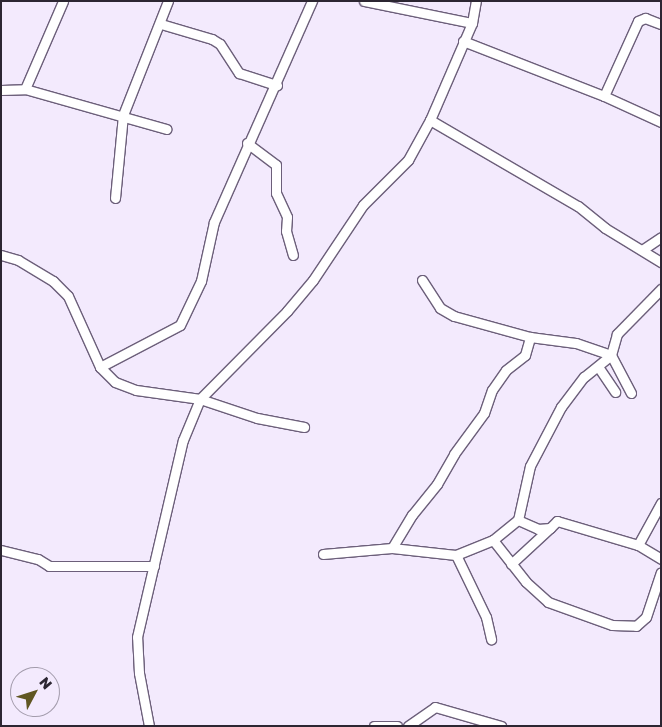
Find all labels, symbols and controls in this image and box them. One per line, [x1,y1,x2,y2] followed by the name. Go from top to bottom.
[10,667,60,717] north arrow
[36,673,56,692] text: N

